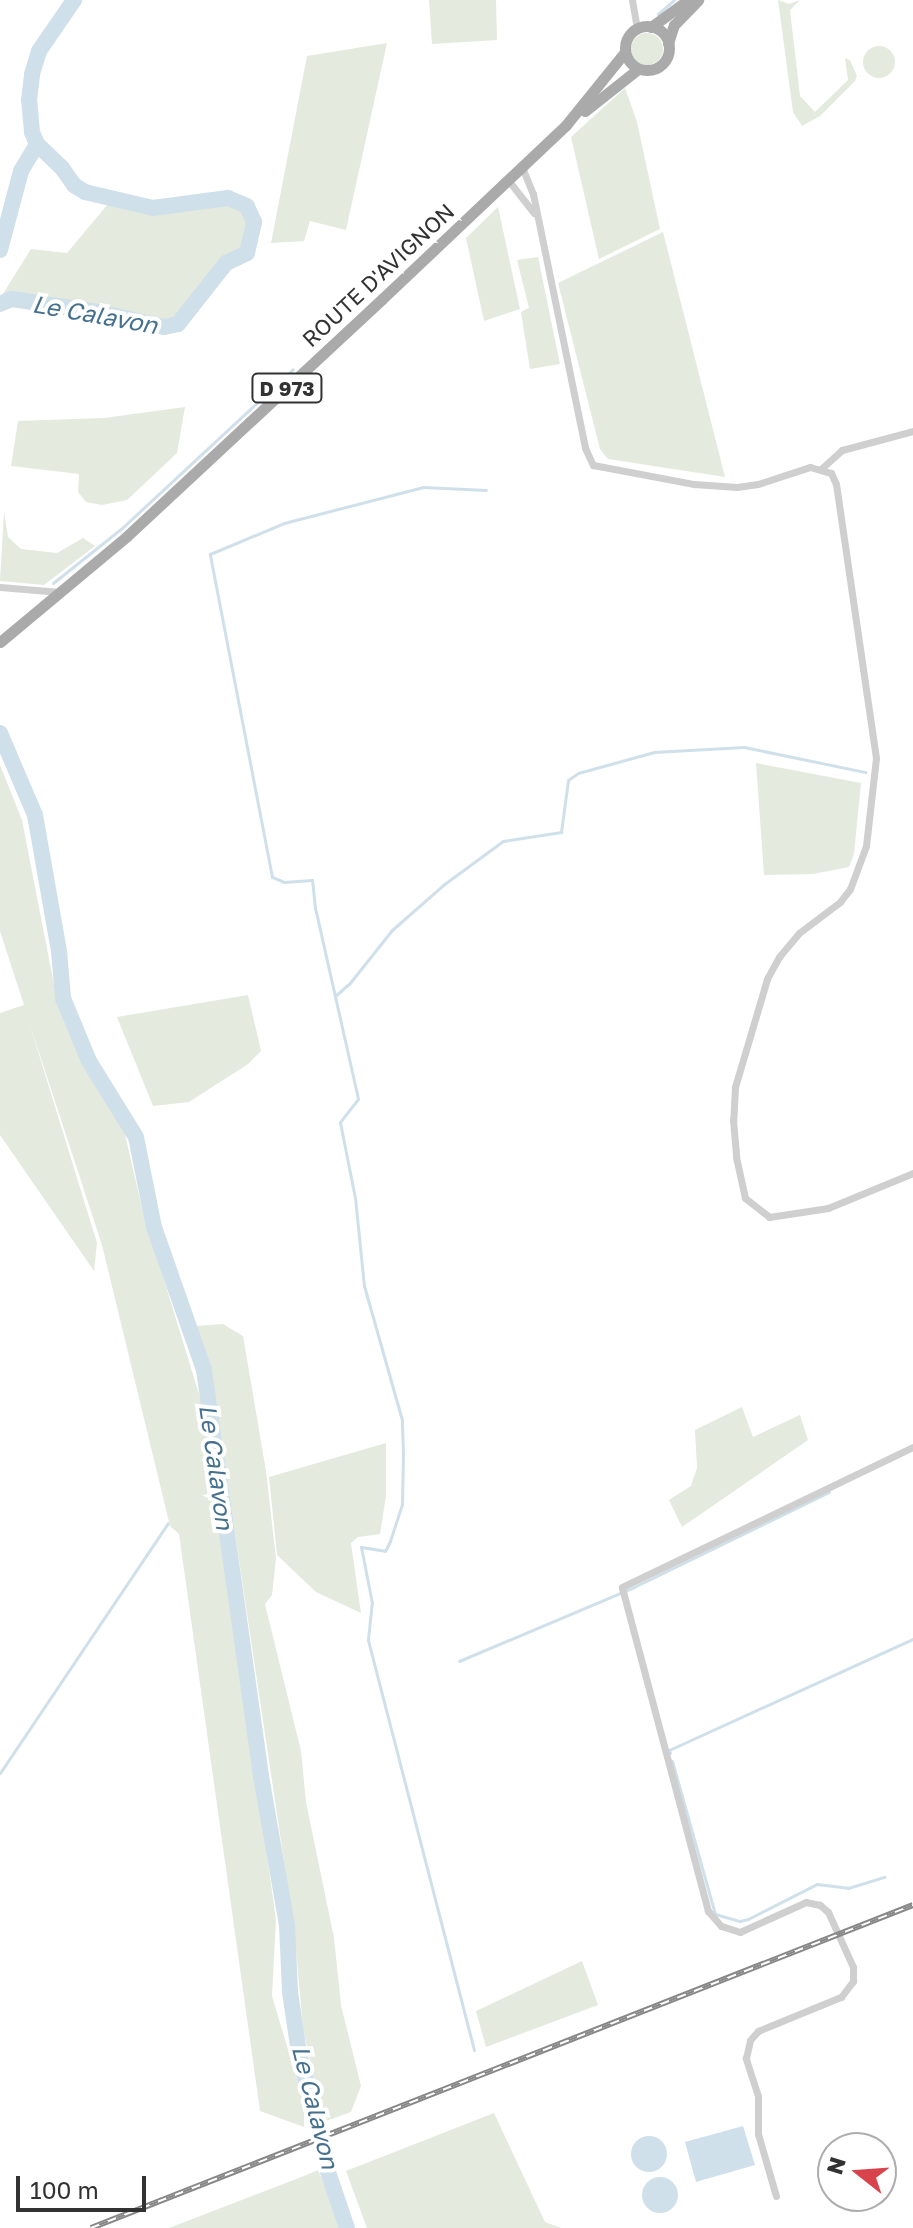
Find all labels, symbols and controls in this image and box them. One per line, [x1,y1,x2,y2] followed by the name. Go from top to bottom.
[297,198,459,352] street label: ROUTE D'AVIGNON
[30,289,160,339] water label: Le Calavon
[251,372,323,404] road number: D 973
[194,1403,240,1531] water label: Le Calavon
[287,2042,345,2172] water label: Le Calavon
[817,2132,897,2212] north arrow
[820,2153,851,2177] text: N
[20,2160,150,2210] scale bar
[30,2175,99,2204] text: 100 m

